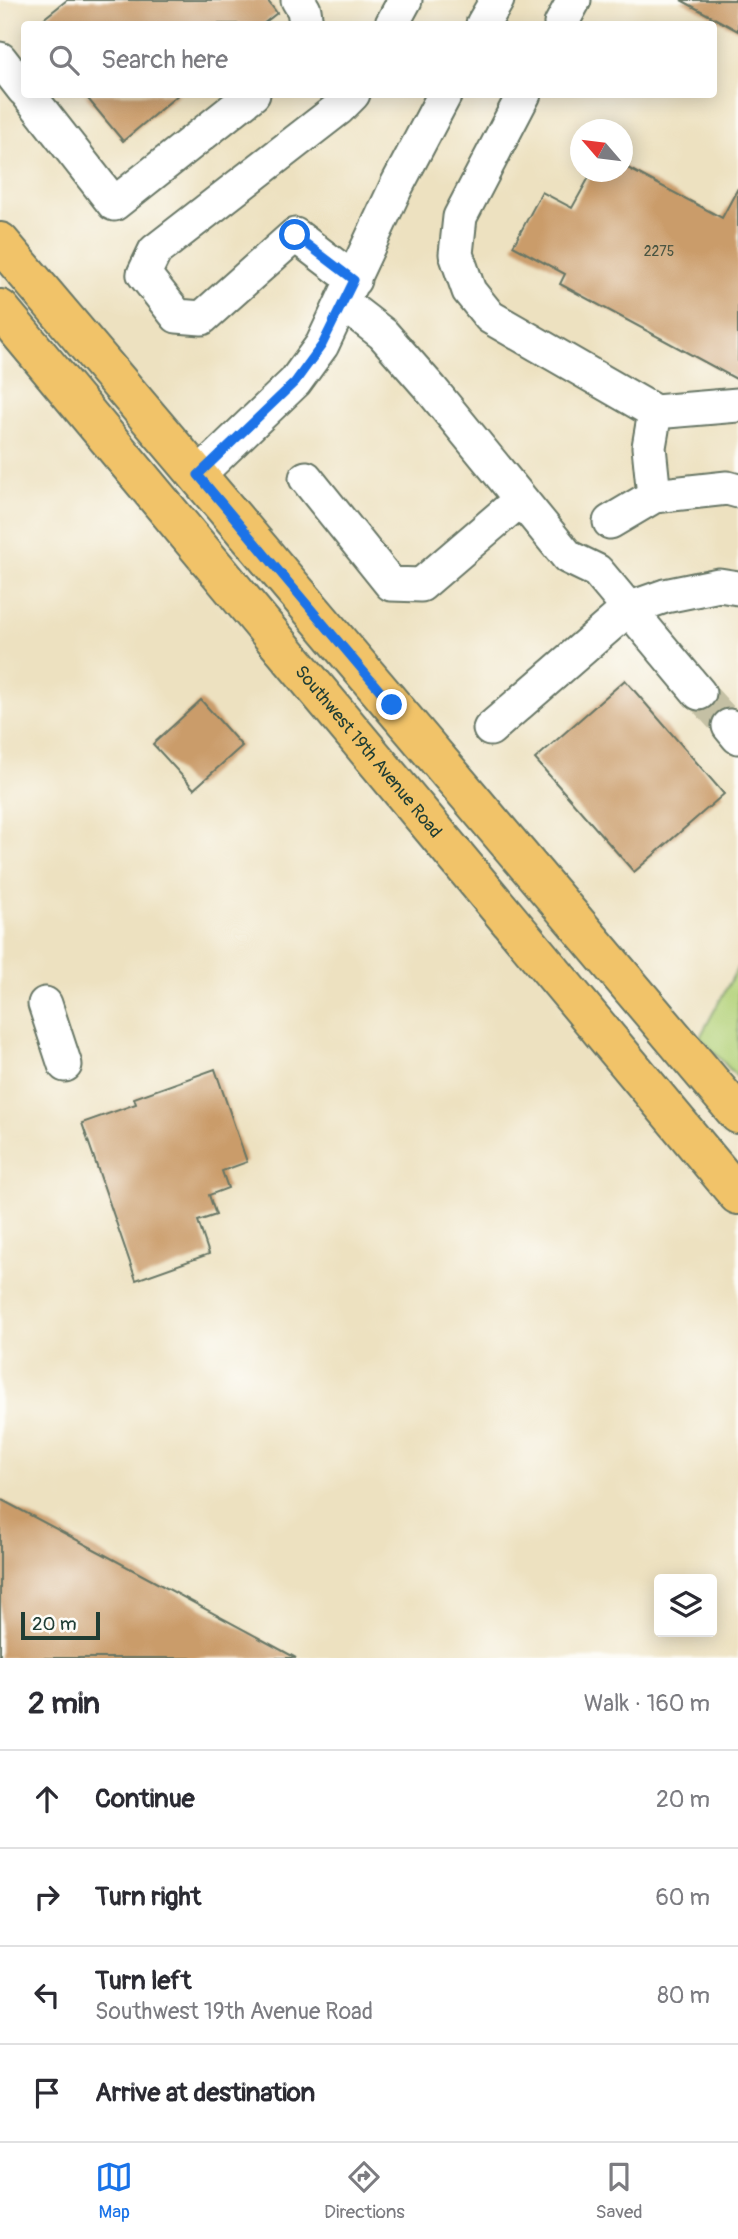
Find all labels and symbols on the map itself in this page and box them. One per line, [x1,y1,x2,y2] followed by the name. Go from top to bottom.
[570,119,633,182] north arrow
[279,219,310,250] route start
[644,243,674,260] house number: 2275
[290,661,447,843] street label: Southwest 19th Avenue Road
[376,689,407,720] route end
[21,1609,100,1641] scale bar

